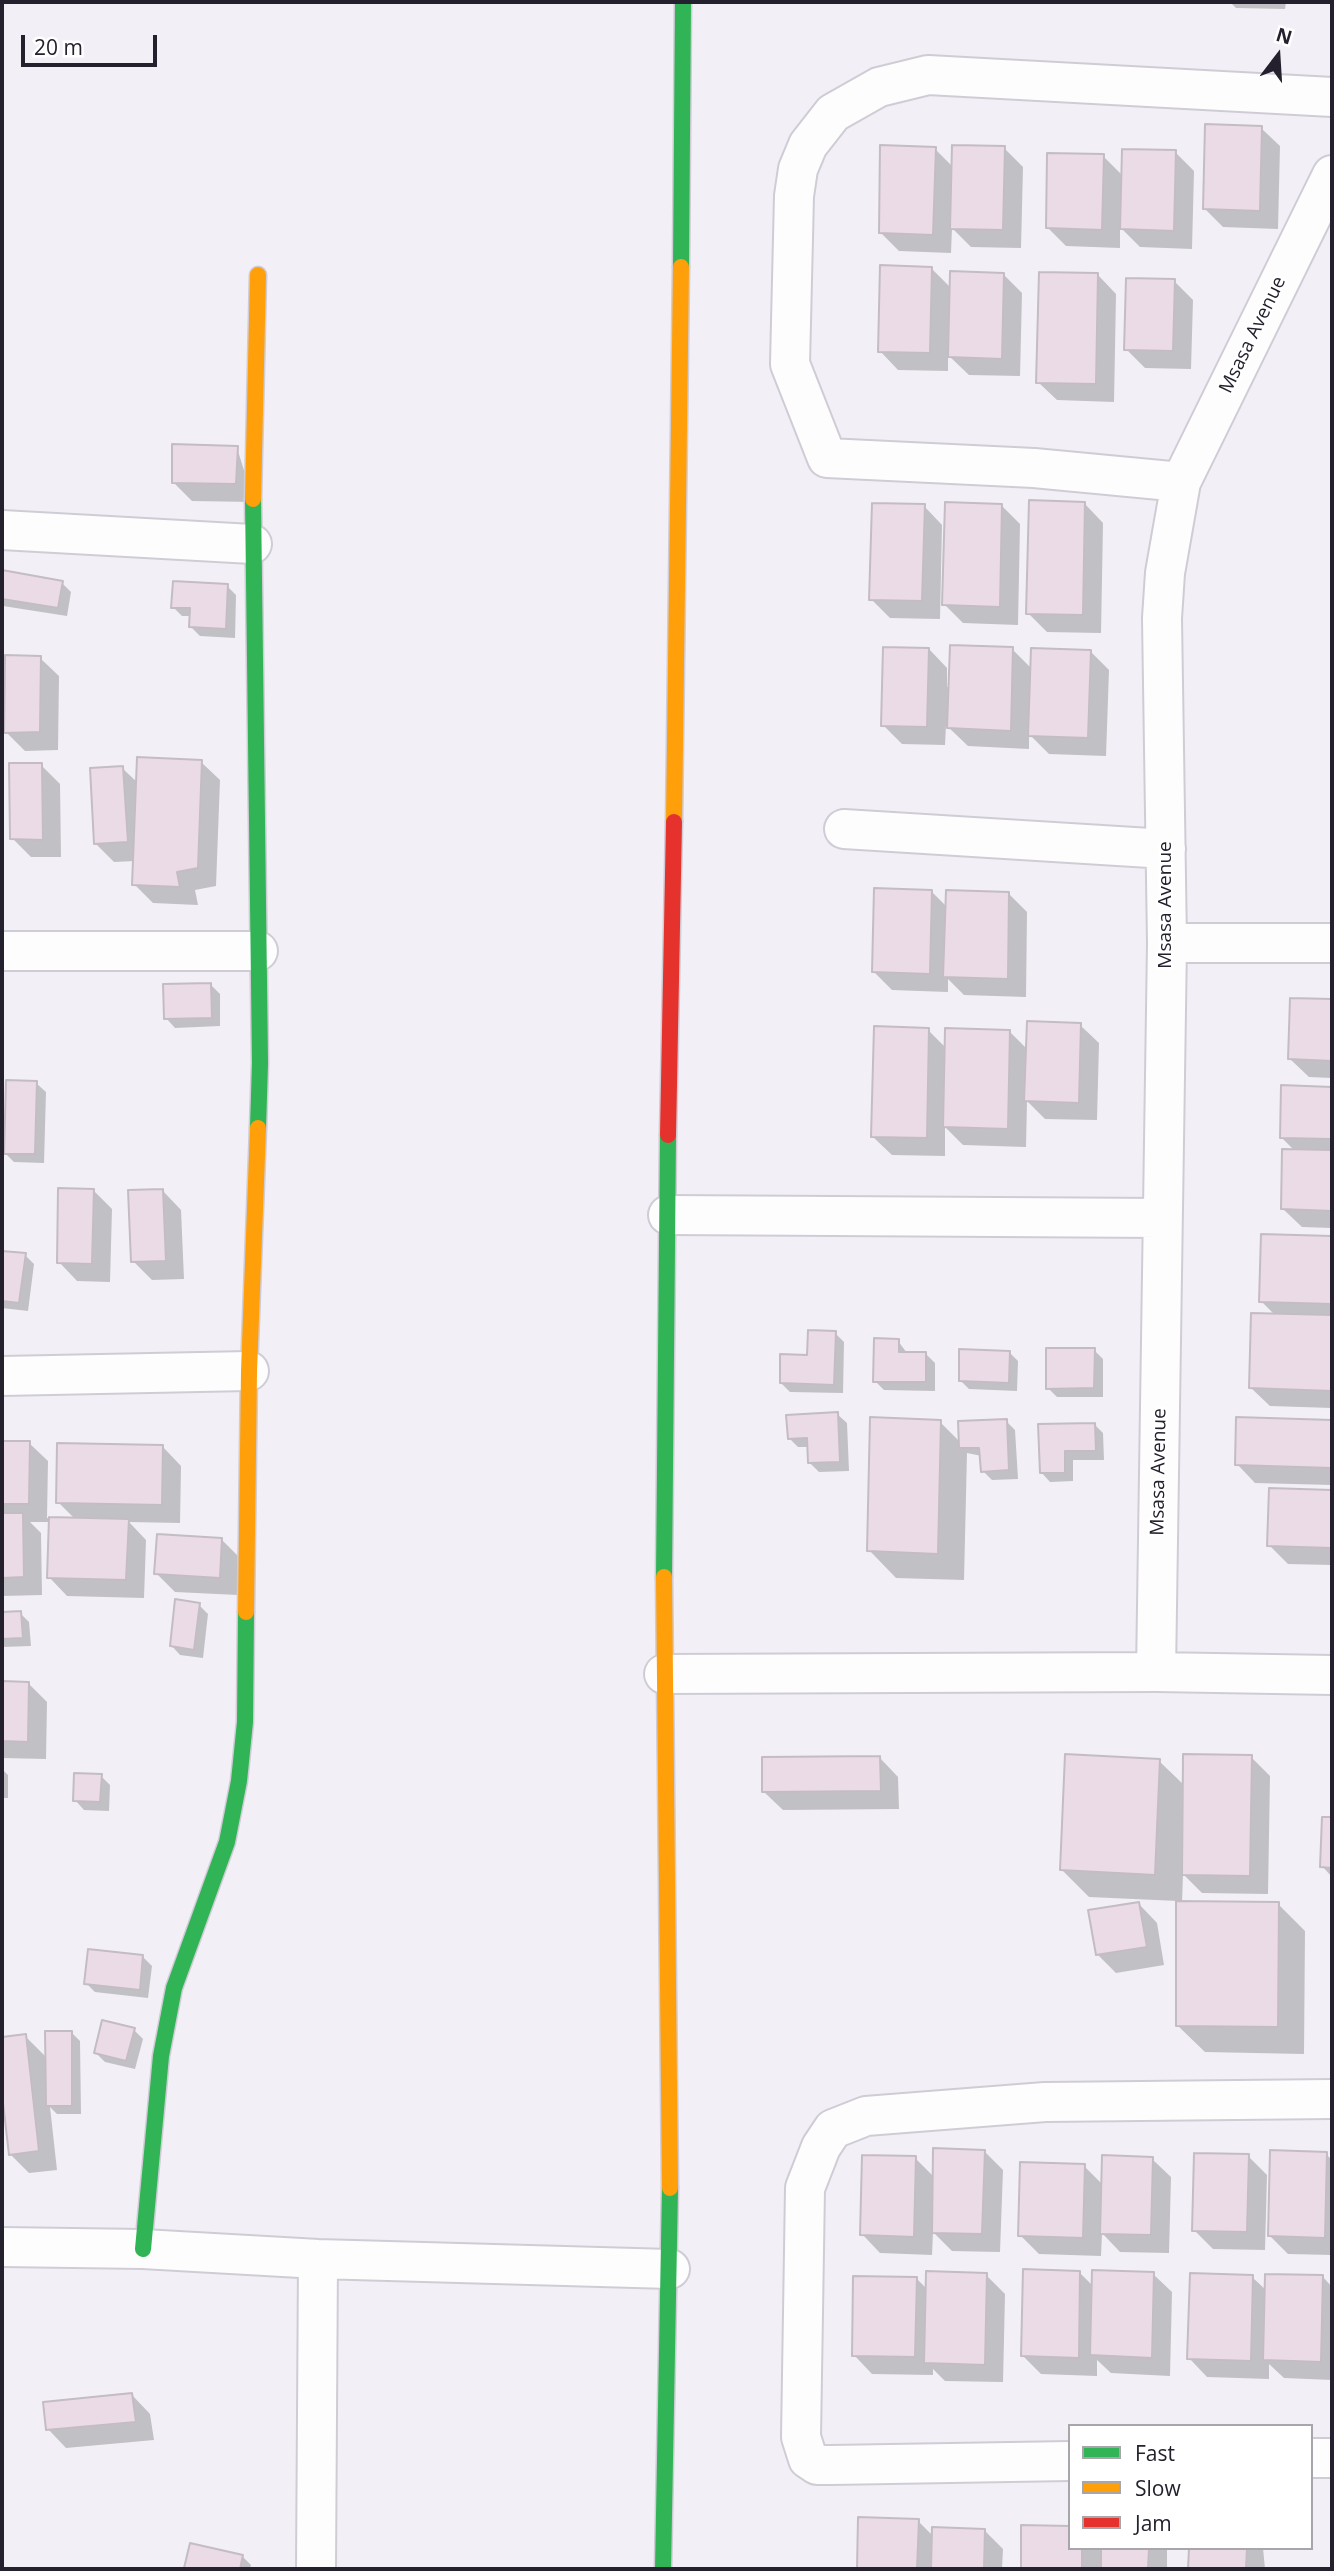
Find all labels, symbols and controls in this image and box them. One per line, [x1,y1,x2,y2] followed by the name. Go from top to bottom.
[24,21,161,65] scale bar
[1243,21,1313,91] north arrow
[1273,21,1295,51] text: N
[34,33,83,61] text: 20 m
[1215,273,1291,397] street label: Msasa Avenue
[1155,841,1177,969] street label: Msasa Avenue
[1146,1408,1172,1536] street label: Msasa Avenue
[1068,2424,1313,2550] legend
[1135,2439,1175,2467] text: Fast
[1135,2474,1181,2502] text: Slow
[1135,2509,1172,2537] text: Jam

